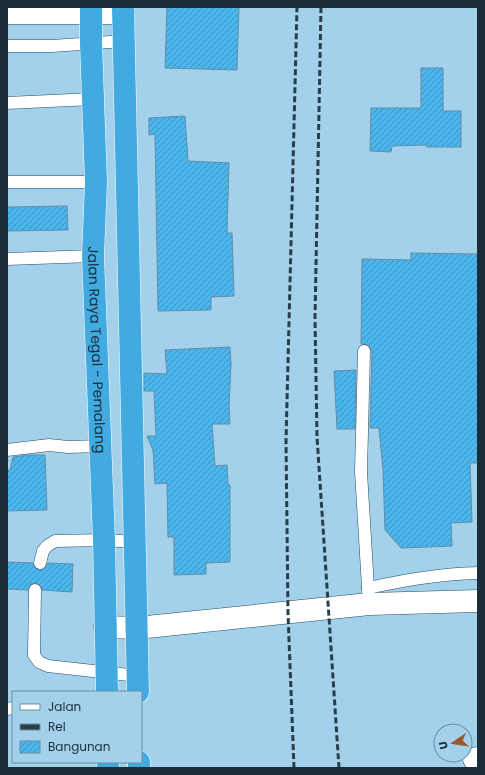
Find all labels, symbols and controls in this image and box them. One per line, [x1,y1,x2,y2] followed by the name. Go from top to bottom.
[83,246,111,454] street label: Jalan Raya Tegal - Pemalang
[12,691,142,763] legend
[48,698,81,715] text: Jalan
[48,718,66,735] text: Rel
[433,723,473,763] north arrow
[48,738,110,755] text: Bangunan
[435,739,452,751] text: U

